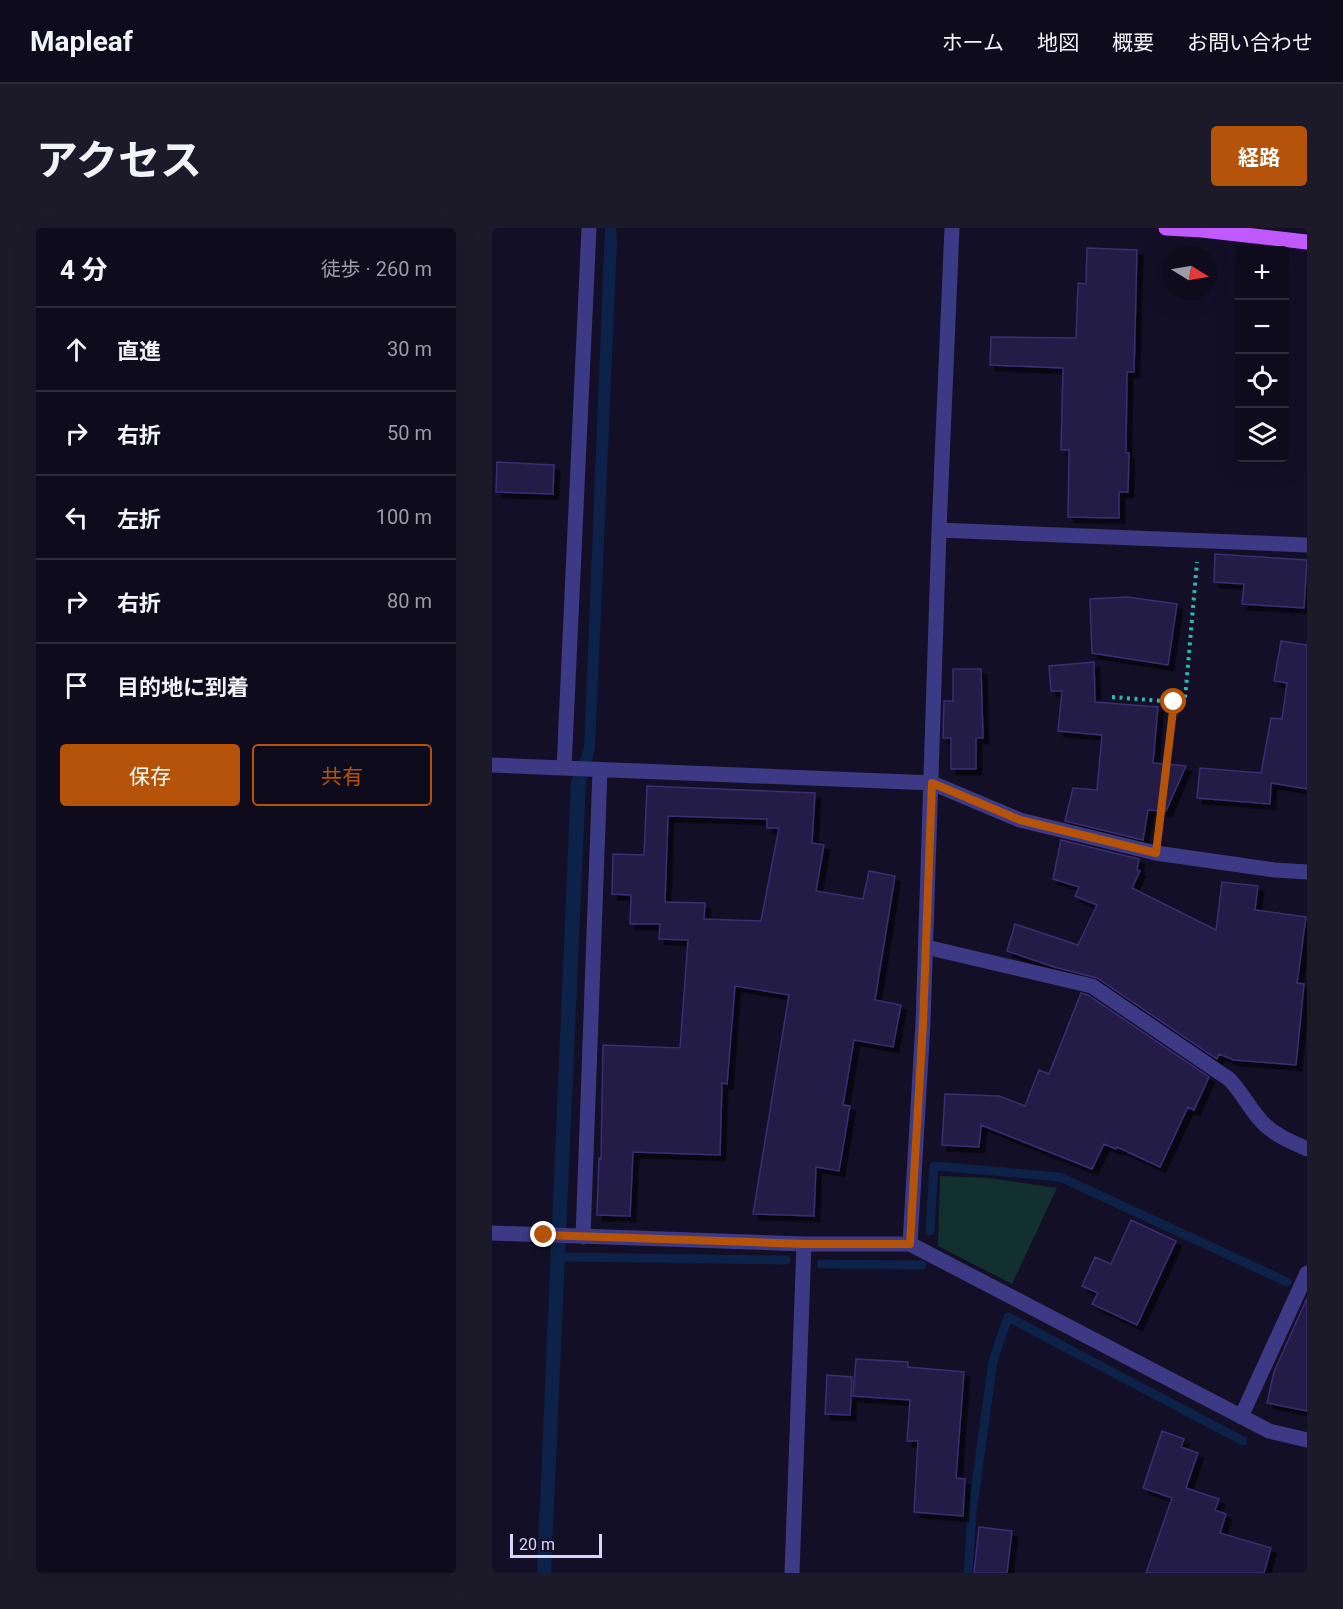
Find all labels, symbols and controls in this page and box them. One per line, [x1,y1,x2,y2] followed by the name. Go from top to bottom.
[30,25,133,58] text: Mapleaf
[942,31,1004,55] text: ホーム
[1037,31,1079,55] text: 地図
[1112,31,1154,55] text: 概要
[1187,31,1313,55] text: お問い合わせ
[1211,126,1307,186] button: 経路
[36,136,202,185] text: アクセス
[1163,246,1217,300] north arrow
[1235,246,1289,462] map controls
[1235,246,1289,300] button: +
[60,255,107,285] text: 4 分
[321,257,432,281] text: 徒歩 · 260 m
[1235,300,1289,354] button: −
[60,333,93,366] icon: ahead
[387,337,432,361] text: 30 m
[117,339,161,364] text: 直進
[1235,354,1289,408] button: locate
[1235,408,1289,462] button: layers
[60,417,93,450] icon: right
[387,421,432,445] text: 50 m
[117,423,161,448] text: 右折
[60,501,93,534] icon: left
[376,505,432,529] text: 100 m
[117,507,161,532] text: 左折
[60,585,93,618] icon: right
[387,589,432,613] text: 80 m
[117,591,161,616] text: 右折
[60,669,93,702] icon: arrive
[117,675,249,700] text: 目的地に到着
[1160,688,1186,714] route start
[60,744,240,806] button: 保存
[252,744,432,806] button: 共有
[530,1221,556,1247] route end
[510,1531,602,1558] scale bar
[519,1535,555,1554] text: 20 m

